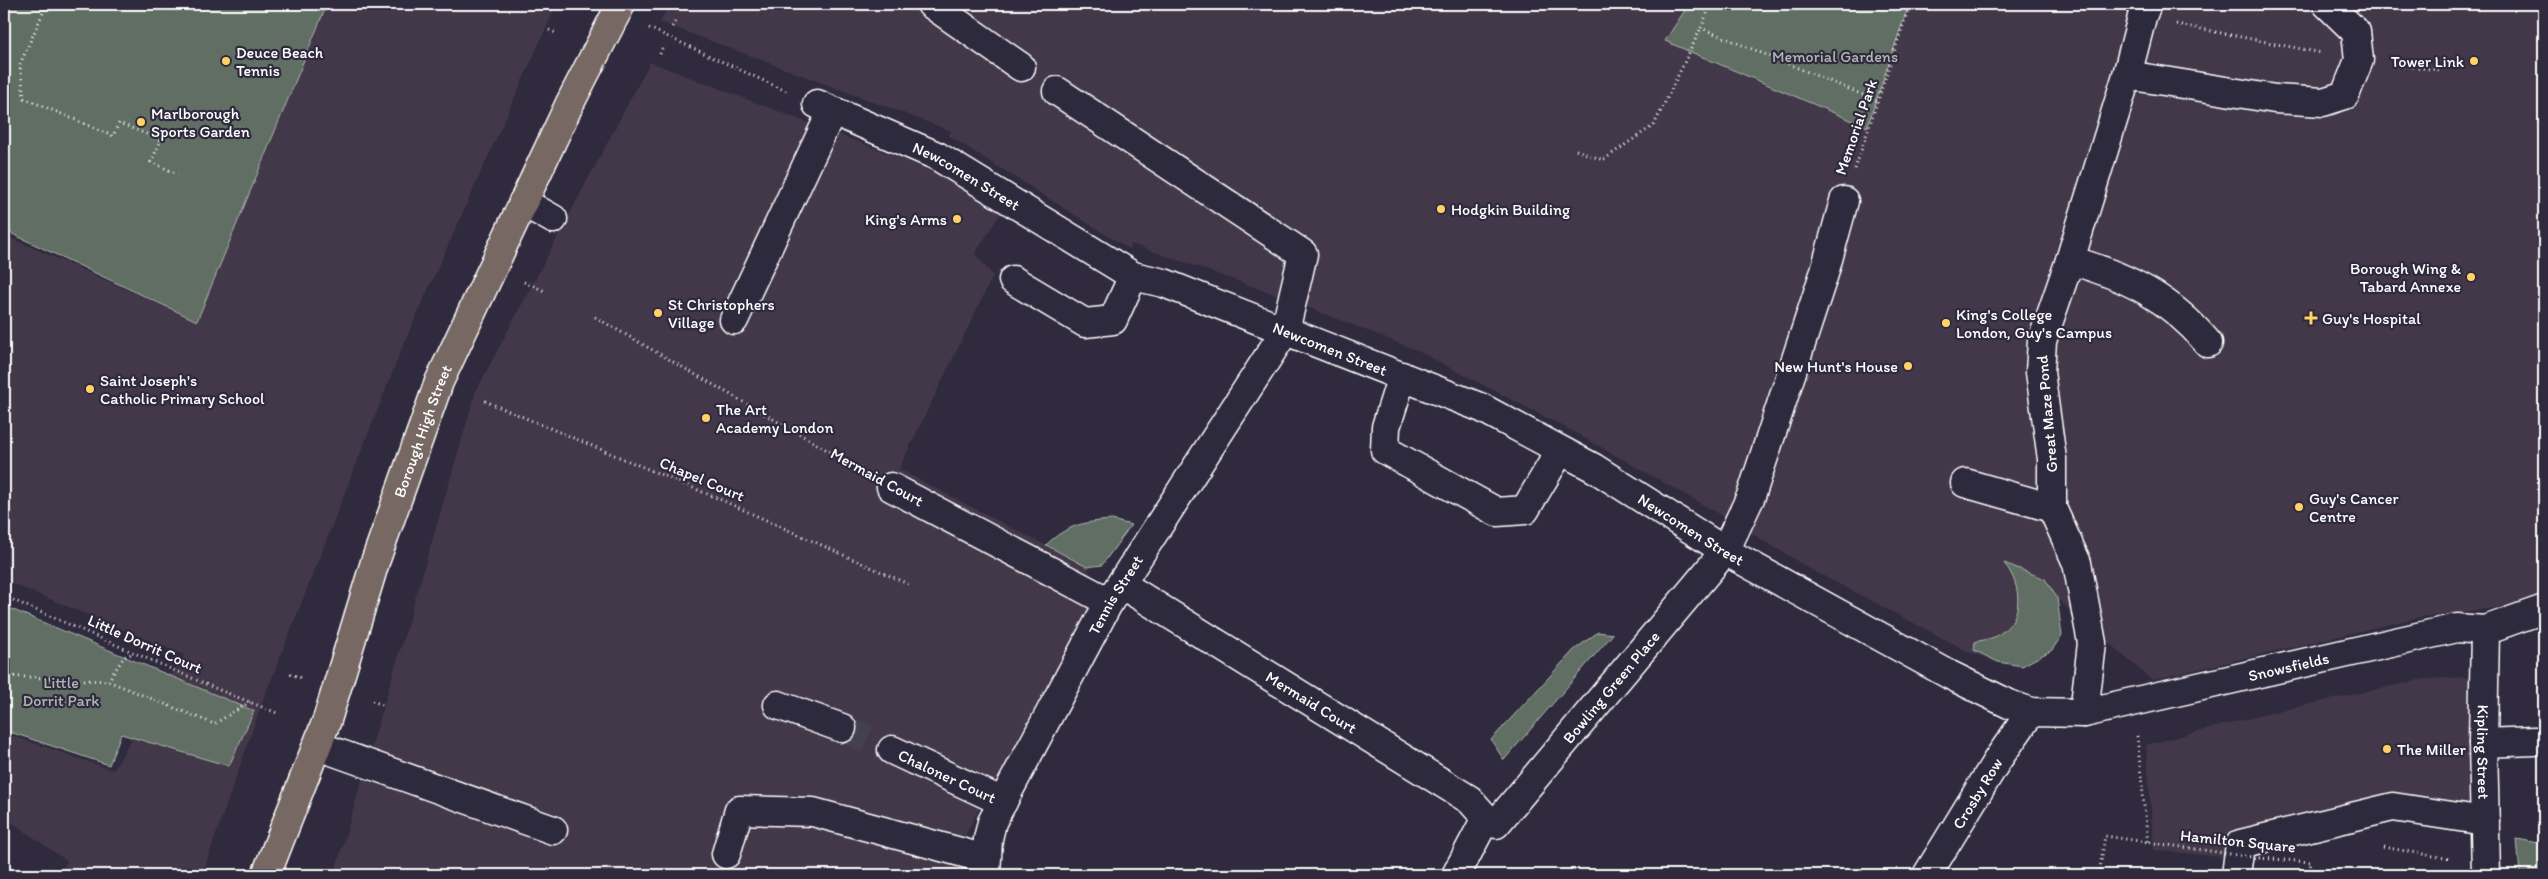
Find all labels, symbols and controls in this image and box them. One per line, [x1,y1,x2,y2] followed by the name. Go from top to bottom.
[236,43,324,80] place label: Deuce Beach Tennis
[1772,47,1898,66] park label: Memorial Gardens
[2391,52,2465,71] place label: Tower Link
[220,55,232,67] marker: Deuce Beach Tennis
[2468,55,2480,67] marker: Tower Link
[1831,77,1881,177] street label: Memorial Park
[151,104,250,141] place label: Marlborough Sports Garden
[135,116,147,128] marker: Marlborough Sports Garden
[910,137,1024,214] street label: Newcomen Street
[1451,200,1571,219] place label: Hodgkin Building
[1435,203,1447,215] marker: Hodgkin Building
[865,210,947,229] place label: King's Arms
[951,213,963,225] marker: King's Arms
[2350,259,2462,296] place label: Borough Wing & Tabard Annexe
[2465,271,2477,283] marker: Borough Wing & Tabard Annexe
[668,295,775,332] place label: St Christophers Village
[1956,305,2112,342] place label: King's College London, Guy's Campus
[652,307,664,319] marker: St Christophers Village
[2322,309,2421,328] place label: Guy's Hospital
[2304,311,2318,325] marker: Guy's Hospital
[1270,317,1390,379] street label: Newcomen Street
[1940,317,1952,329] marker: King's College London, Guy's Campus
[2032,354,2062,473] street label: Great Maze Pond
[1774,357,1898,376] place label: New Hunt's House
[1902,360,1914,372] marker: New Hunt's House
[389,361,455,500] street label: Borough High Street
[100,371,265,408] place label: Saint Joseph's Catholic Primary School
[84,383,96,395] marker: Saint Joseph's Catholic Primary School
[716,400,834,437] place label: The Art Academy London
[700,412,712,424] marker: The Art Academy London
[827,444,927,510] street label: Mermaid Court
[657,453,747,505] street label: Chapel Court
[1635,489,1747,569] street label: Newcomen Street
[2309,489,2398,526] place label: Guy's Cancer Centre
[2293,501,2305,513] marker: Guy's Cancer Centre
[1084,551,1147,638] street label: Tennis Street
[85,610,205,678] street label: Little Dorrit Court
[1558,627,1664,747] street label: Bowling Green Place
[2246,648,2331,685] street label: Snowsfields
[1263,667,1360,737] street label: Mermaid Court
[23,673,99,710] park label: Little Dorrit Park
[2473,704,2494,800] street label: Kipling Street
[2397,740,2467,759] place label: The Miller
[2381,743,2393,755] marker: The Miller
[895,745,999,807] street label: Chaloner Court
[1948,754,2006,832] street label: Crosby Row
[2179,825,2297,857] street label: Hamilton Square

